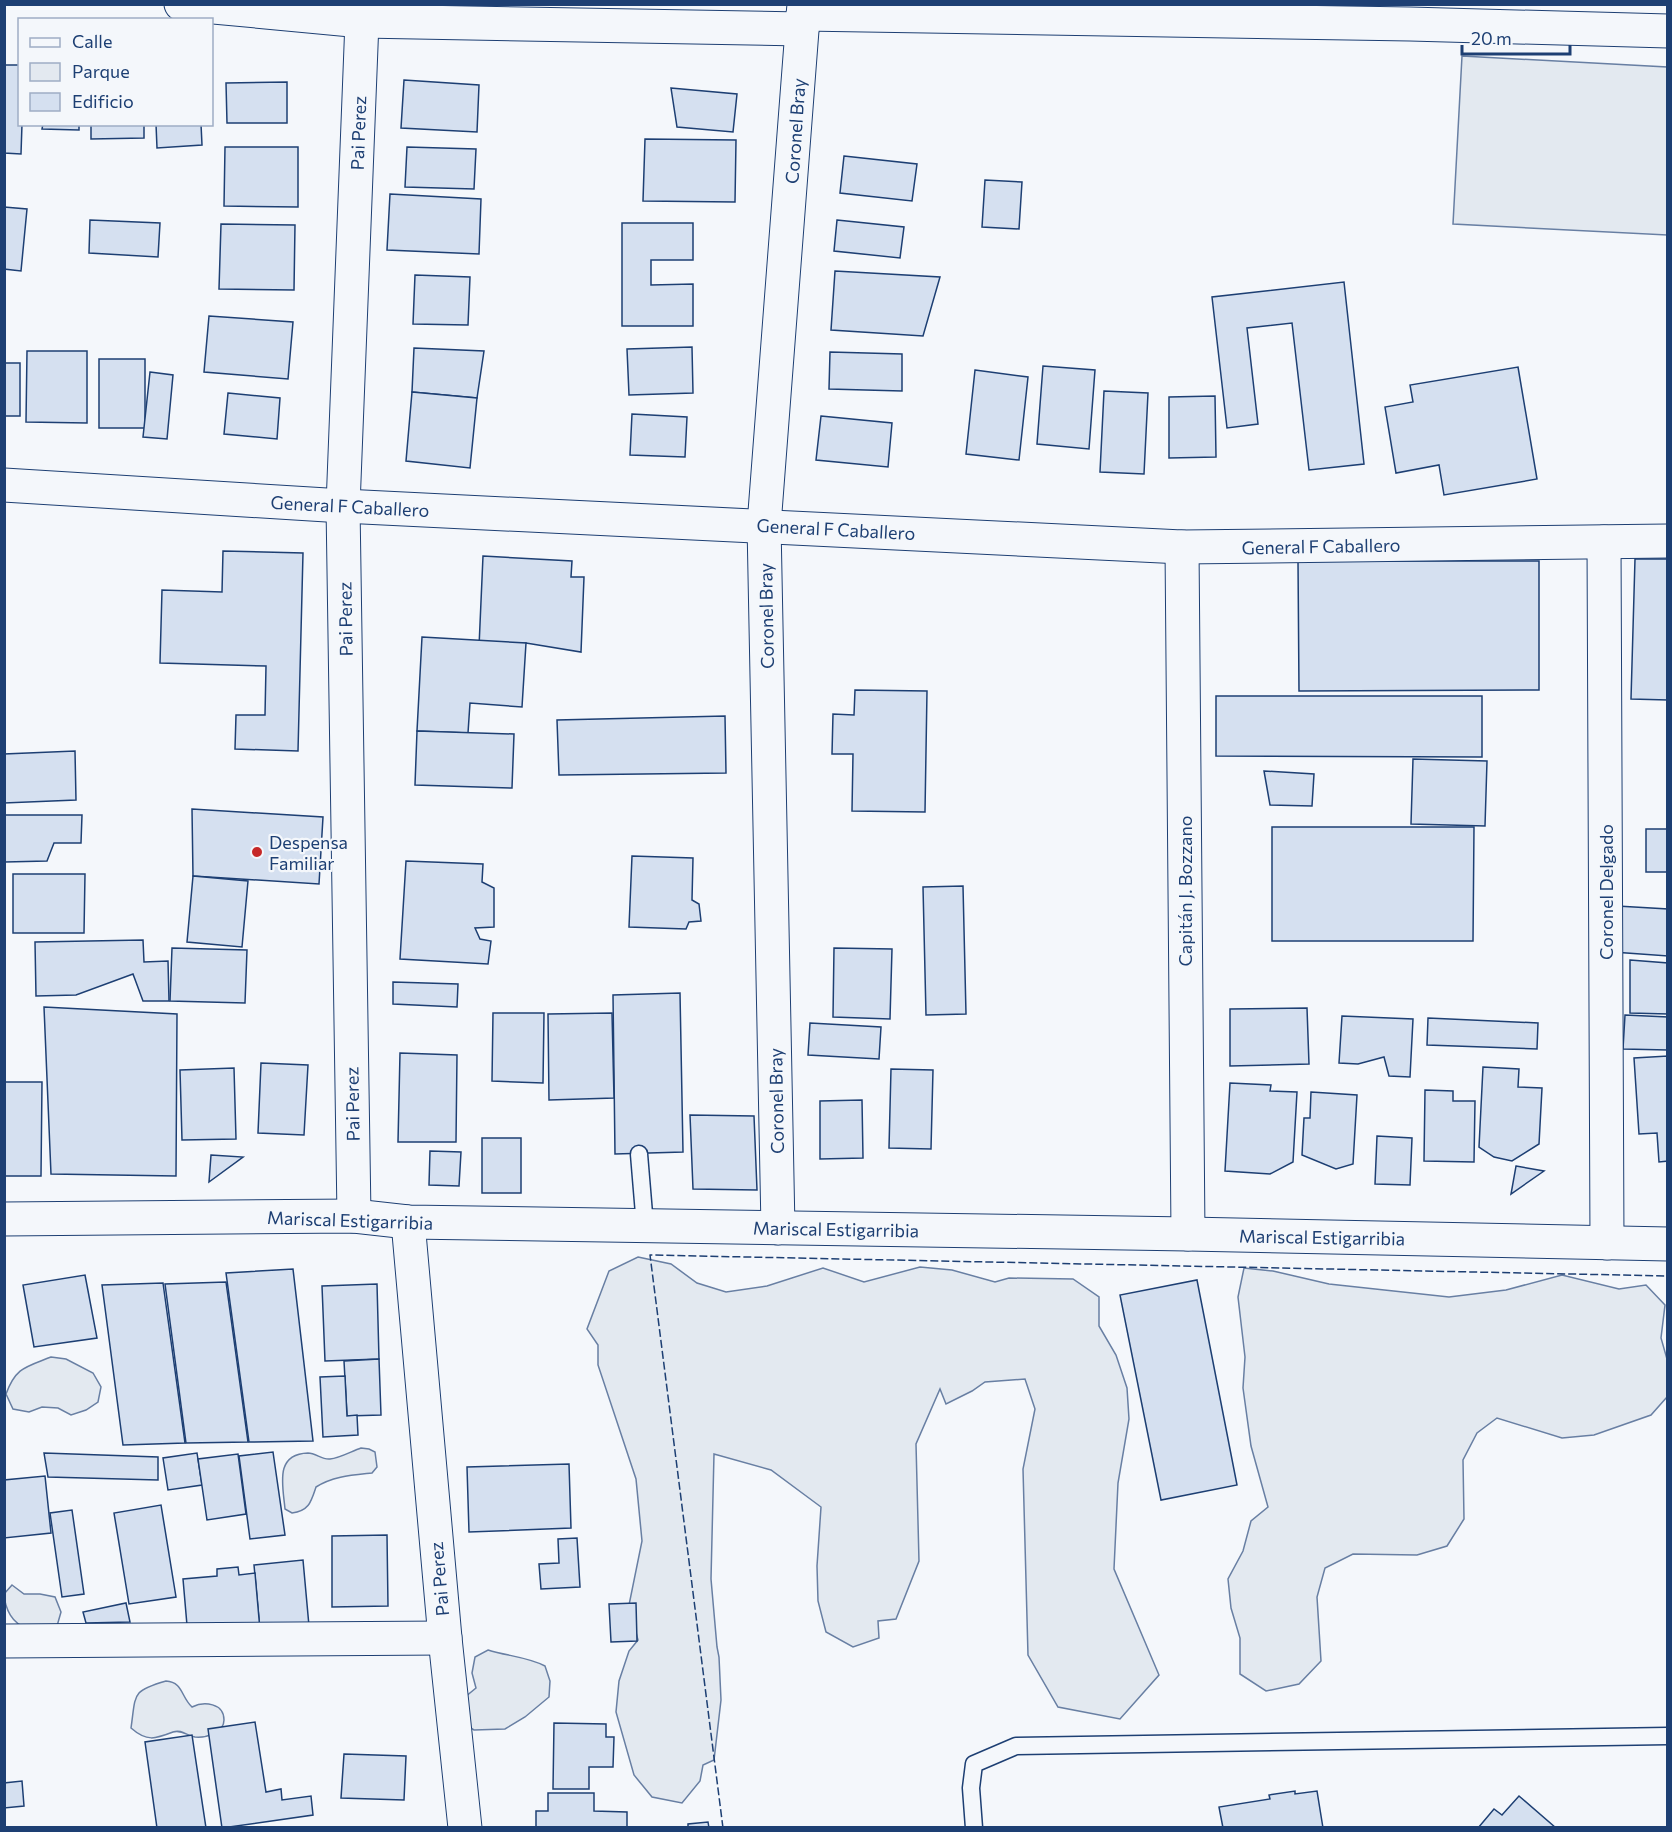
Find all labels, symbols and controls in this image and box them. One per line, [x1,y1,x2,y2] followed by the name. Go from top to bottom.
[18,18,213,126] legend
[1462,18,1570,56] scale bar
[1471,27,1512,49] text: 20 m
[72,30,112,52] text: Calle
[72,60,130,82] text: Parque
[780,78,810,184] street label: Coronel Bray
[72,90,134,112] text: Edificio
[346,95,370,171] street label: Pai Perez
[270,491,430,521] street label: General F Caballero
[756,514,916,544] street label: General F Caballero
[1241,534,1401,558] street label: General F Caballero
[754,563,778,669] street label: Coronel Bray
[333,581,357,656] street label: Pai Perez
[1174,815,1196,967] street label: Capitán J. Bozzano
[1595,824,1617,960] street label: Coronel Delgado
[269,831,348,874] place label: Despensa Familiar
[250,845,264,859] marker: Despensa Familiar
[764,1048,788,1154] street label: Coronel Bray
[340,1066,364,1141] street label: Pai Perez
[267,1206,433,1234] street label: Mariscal Estigarribia
[753,1217,919,1241] street label: Mariscal Estigarribia
[1239,1225,1405,1249] street label: Mariscal Estigarribia
[425,1541,453,1617] street label: Pai Perez

